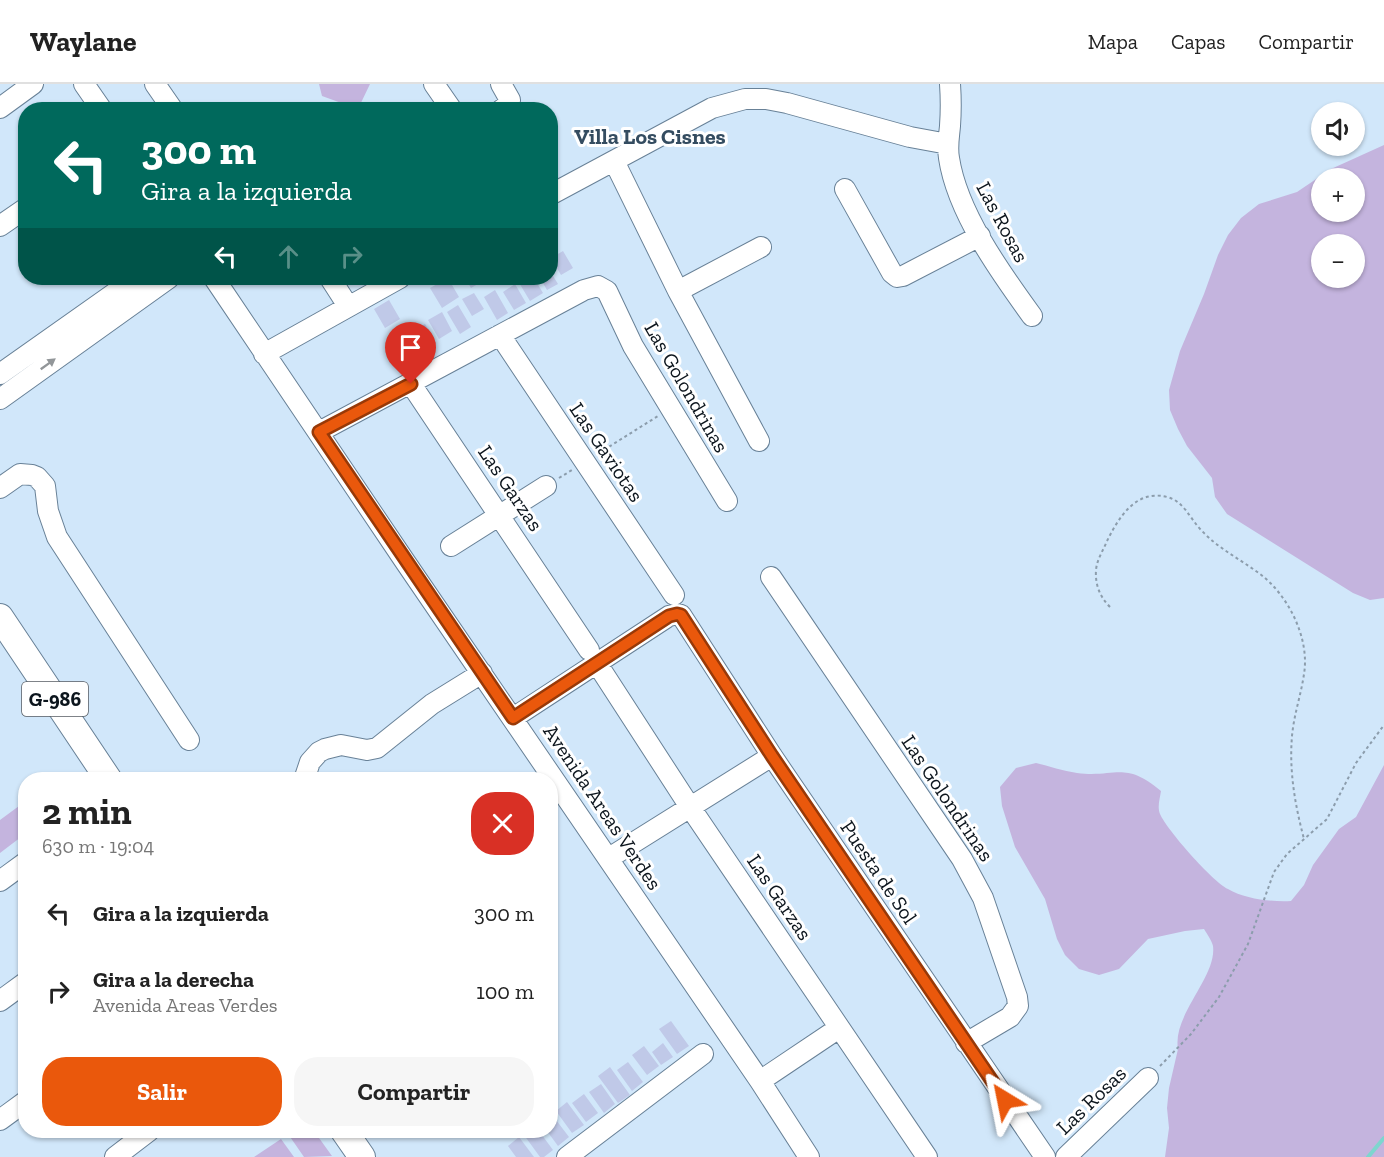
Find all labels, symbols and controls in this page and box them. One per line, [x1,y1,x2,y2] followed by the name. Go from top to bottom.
[30,25,137,58] text: Waylane
[1088,29,1138,54] text: Mapa
[1171,29,1226,54] text: Capas
[1259,29,1354,54] text: Compartir
[1311,102,1365,288] map controls
[1311,102,1365,156] button: sound
[574,123,726,150] district label: Villa Los Cisnes
[141,124,256,175] text: 300 m
[42,126,120,204] icon: left
[1311,168,1365,222] button: +
[141,175,352,207] text: Gira a la izquierda
[971,177,1035,267] street label: Las Rosas
[1311,234,1365,288] button: −
[209,240,242,273] icon: left
[272,240,305,273] icon: ahead
[335,240,368,273] icon: right
[639,317,735,457] street label: Las Golondrinas
[385,322,436,384] pin
[394,331,427,364] icon: arrive
[40,359,55,371] one-way arrow
[565,398,649,506] street label: Las Gaviotas
[473,440,549,536] street label: Las Garzas
[22,682,88,716] road number: G-986
[538,720,668,894] street label: Avenida Areas Verdes
[897,730,999,866] street label: Las Golondrinas
[42,790,132,833] text: 2 min
[471,792,534,855] button: close
[835,816,923,929] street label: Puesta de Sol
[42,834,154,858] text: 630 m · 19:04
[742,849,818,945] street label: Las Garzas
[42,897,75,930] icon: left
[93,900,269,927] text: Gira a la izquierda
[474,900,534,927] text: 300 m
[93,966,254,993] text: Gira a la derecha
[42,975,75,1008] icon: right
[476,978,534,1005] text: 100 m
[93,993,278,1017] text: Avenida Areas Verdes
[42,1057,282,1126] button: Salir
[294,1057,534,1126] button: Compartir
[1051,1061,1131,1139] street label: Las Rosas
[973,1068,1037,1132] position arrow

